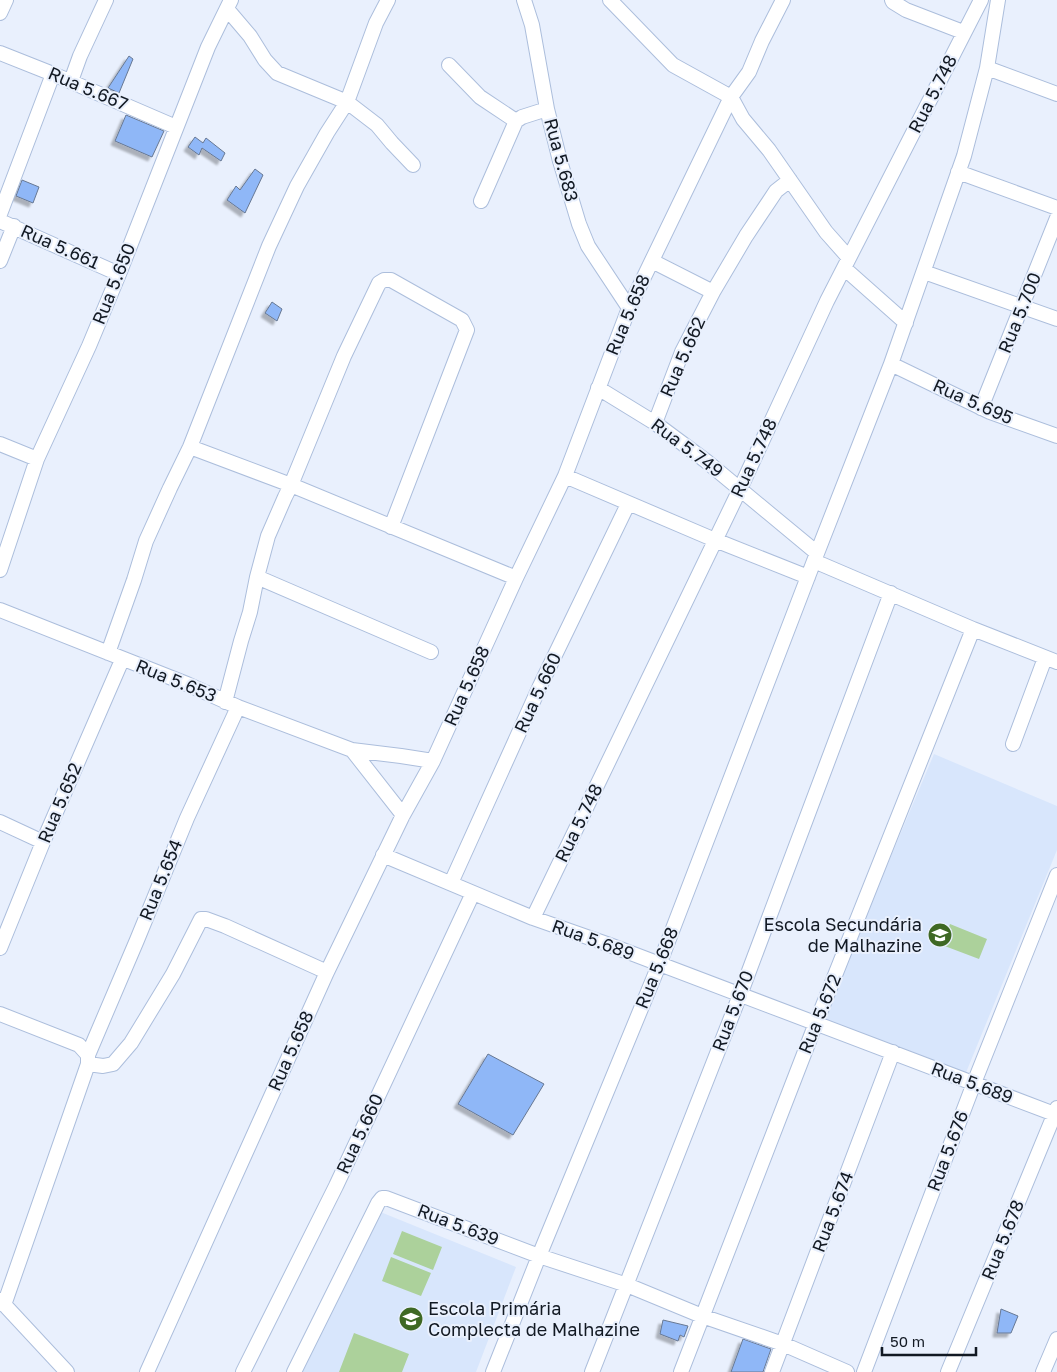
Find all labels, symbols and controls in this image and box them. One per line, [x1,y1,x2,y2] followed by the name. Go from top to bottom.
[903,51,961,136] street label: Rua 5.748
[45,61,132,115] street label: Rua 5.667
[540,116,584,204] street label: Rua 5.683
[18,219,103,273] street label: Rua 5.661
[87,240,139,328] street label: Rua 5.650
[993,269,1045,356] street label: Rua 5.700
[600,271,654,358] street label: Rua 5.658
[655,313,710,400] street label: Rua 5.662
[930,374,1017,429] street label: Rua 5.695
[647,413,728,481] street label: Rua 5.749
[725,415,781,501] street label: Rua 5.748
[439,642,494,729] street label: Rua 5.658
[509,649,565,736] street label: Rua 5.660
[133,654,220,706] street label: Rua 5.653
[32,759,86,846] street label: Rua 5.652
[550,780,607,865] street label: Rua 5.748
[134,836,186,923] street label: Rua 5.654
[763,913,922,956] place label: Escola Secundária de Malhazine
[549,914,638,964] street label: Rua 5.689
[927,922,953,948] school or university icon: Escola Secundária de Malhazine
[630,924,682,1012] street label: Rua 5.668
[707,967,758,1054] street label: Rua 5.670
[793,970,845,1057] street label: Rua 5.672
[263,1007,318,1094] street label: Rua 5.658
[928,1056,1016,1108] street label: Rua 5.689
[331,1090,387,1177] street label: Rua 5.660
[922,1107,972,1194] street label: Rua 5.676
[807,1168,858,1255] street label: Rua 5.674
[976,1196,1028,1283] street label: Rua 5.678
[414,1198,502,1250] street label: Rua 5.639
[428,1297,640,1340] place label: Escola Primária Complecta de Malhazine
[398,1306,424,1332] school or university icon: Escola Primária Complecta de Malhazine
[882,1324,976,1356] scale bar
[890,1332,925,1350] text: 50 m

